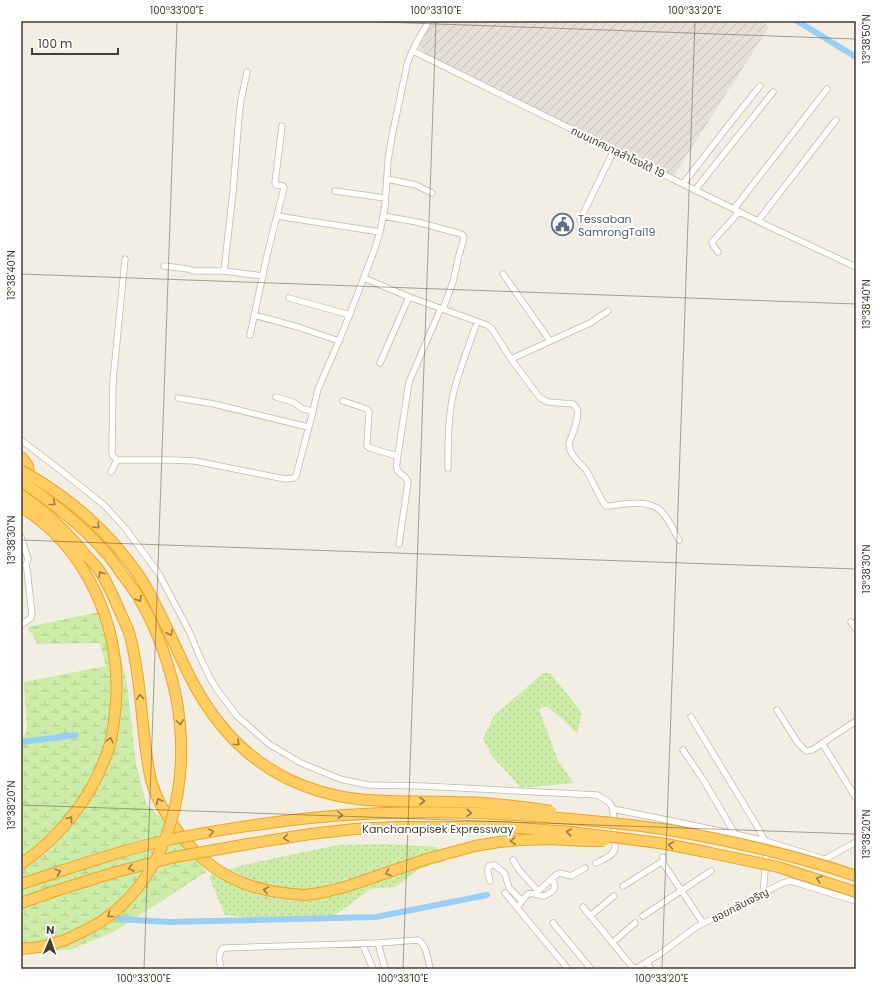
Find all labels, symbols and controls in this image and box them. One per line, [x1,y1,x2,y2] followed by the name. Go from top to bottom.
[150,3,204,18] text: 100°33'00"E
[411,3,461,18] text: 100°33'10"E
[668,3,722,18] text: 100°33'20"E
[859,14,874,64] text: 13°38'50"N
[32,30,118,56] scale bar
[38,35,72,52] text: 100 m
[568,122,668,182] street label: ถนนเทศบาลสำโรงใต้ 19
[578,211,655,240] place label: Tessaban SamrongTai19
[549,212,575,238] public building icon: Tessaban SamrongTai19
[4,250,19,300] text: 13°38'40"N
[859,279,874,329] text: 13°38'40"N
[48,499,55,506] one-way arrow
[4,515,19,565] text: 13°38'30"N
[92,521,100,529] one-way arrow
[859,544,874,594] text: 13°38'30"N
[98,571,106,578] one-way arrow
[134,595,142,602] one-way arrow
[165,629,173,637] one-way arrow
[136,694,145,700] one-way arrow
[175,719,184,725] one-way arrow
[106,736,114,743] one-way arrow
[232,739,240,746] one-way arrow
[4,781,19,829] text: 13°38'20"N
[419,797,425,805] one-way arrow
[156,798,164,806] one-way arrow
[466,808,472,817] one-way arrow
[859,810,874,858] text: 13°38'20"N
[336,811,343,820] one-way arrow
[65,816,72,823] one-way arrow
[362,821,515,837] street label: Kanchanapisek Expressway
[566,827,573,836] one-way arrow
[208,829,214,837] one-way arrow
[283,833,289,842] one-way arrow
[510,836,516,845] one-way arrow
[668,841,674,850] one-way arrow
[128,863,135,872] one-way arrow
[54,868,61,877] one-way arrow
[384,868,391,877] one-way arrow
[816,876,823,884] one-way arrow
[708,884,772,926] street label: ซอยกลับเจริญ
[263,886,270,895] one-way arrow
[108,910,115,917] one-way arrow
[30,920,70,960] north arrow
[46,922,55,938] text: N
[117,971,171,986] text: 100°33'00"E
[378,971,428,986] text: 100°33'10"E
[635,971,689,986] text: 100°33'20"E

